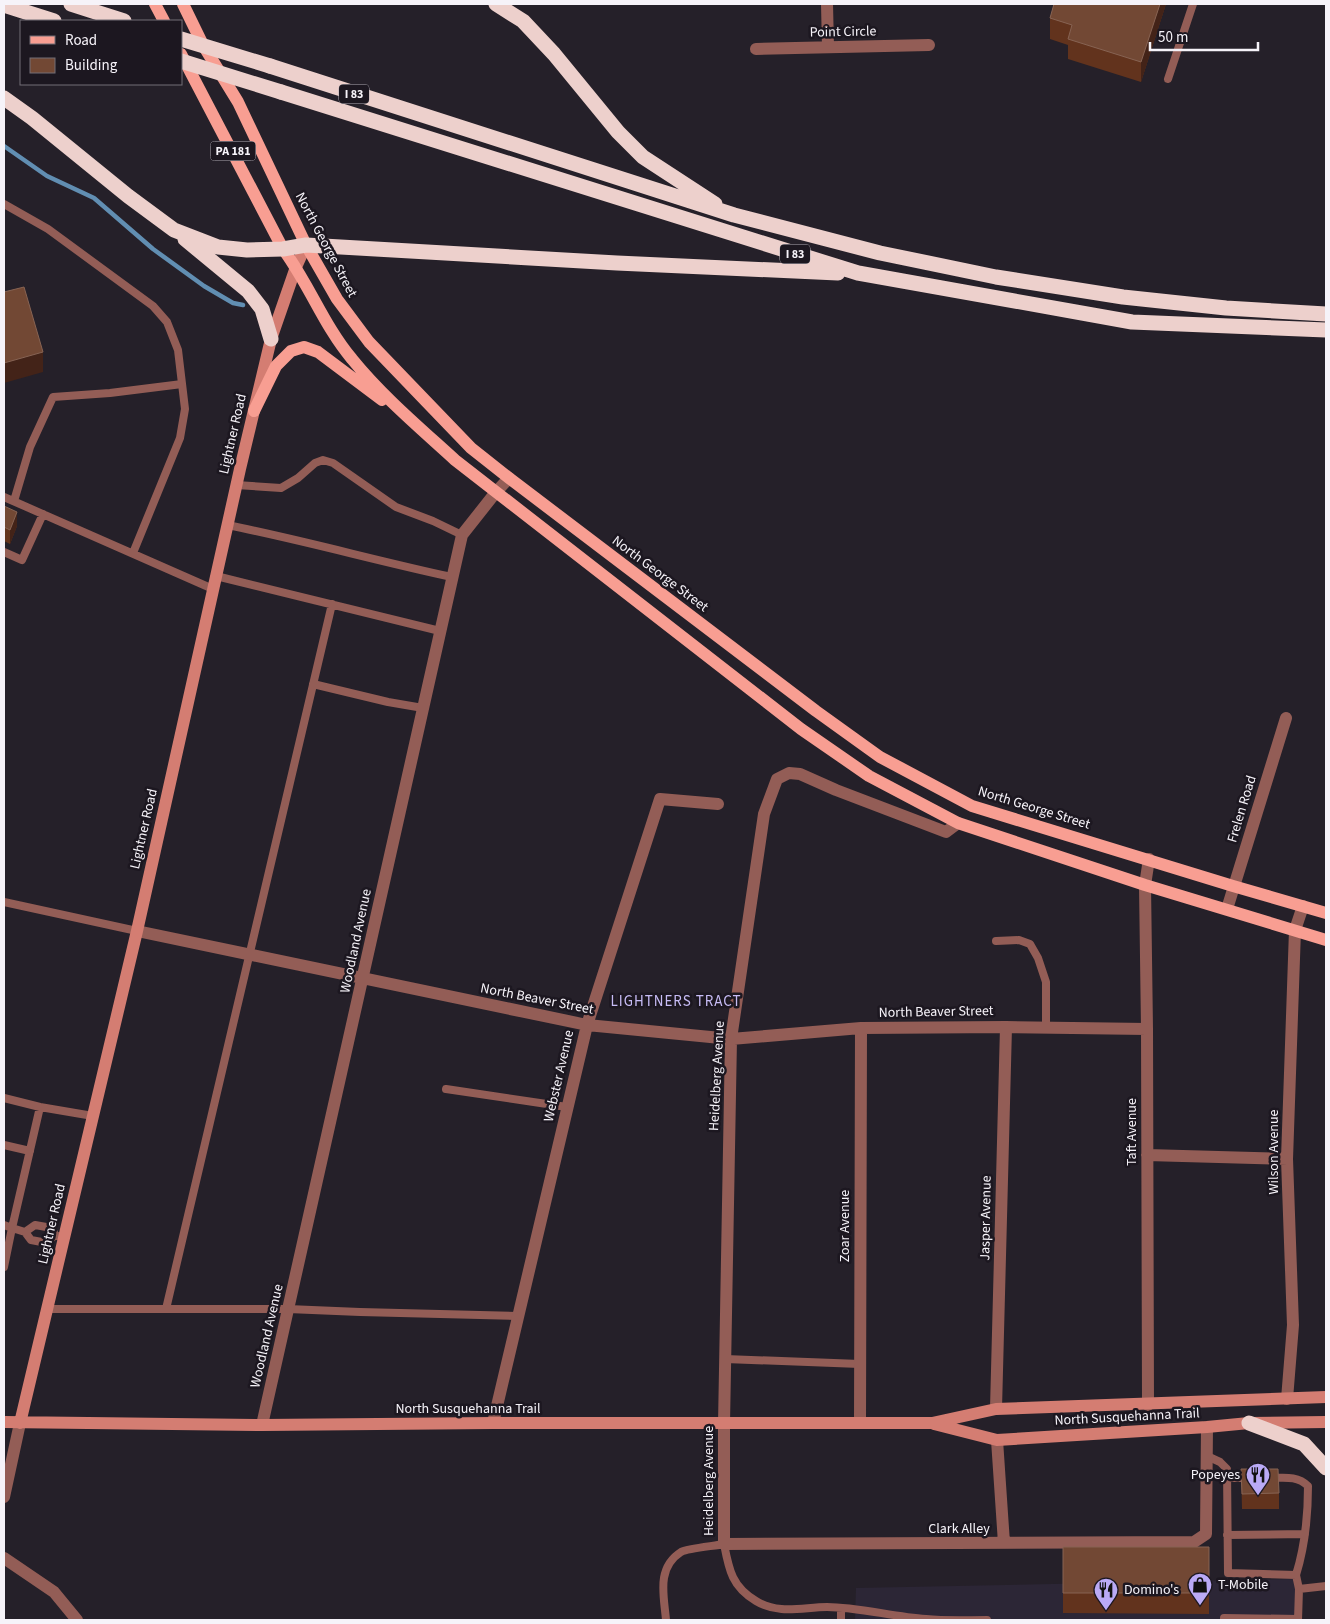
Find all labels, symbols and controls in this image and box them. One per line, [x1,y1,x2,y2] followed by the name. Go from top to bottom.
[20,20,182,85] legend
[1150,20,1258,52] scale bar
[809,21,877,43] street label: Point Circle
[1158,27,1188,48] text: 50 m
[65,30,97,51] text: Road
[65,55,118,76] text: Building
[339,85,369,104] road number: I 83
[210,142,256,160] road number: PA 181
[290,189,362,301] street label: North George Street
[780,244,810,264] road number: I 83
[214,392,252,476] street label: Lightner Road
[608,531,713,617] street label: North George Street
[1222,773,1262,845] street label: Frelen Road
[975,781,1093,835] street label: North George Street
[125,787,163,871] street label: Lightner Road
[335,887,377,995] street label: Woodland Avenue
[479,978,596,1020] street label: North Beaver Street
[610,991,742,1012] district label: LIGHTNERS TRACT
[878,1001,994,1023] street label: North Beaver Street
[704,1020,730,1132] street label: Heidelberg Avenue
[539,1028,579,1124] street label: Webster Avenue
[1122,1098,1142,1166] street label: Taft Avenue
[1264,1109,1284,1195] street label: Wilson Avenue
[975,1175,997,1261] street label: Jasper Avenue
[33,1182,71,1266] street label: Lightner Road
[835,1190,855,1262] street label: Zoar Avenue
[245,1282,289,1390] street label: Woodland Avenue
[395,1399,541,1419] street label: North Susquehanna Trail
[1054,1403,1200,1431] street label: North Susquehanna Trail
[699,1426,719,1536] street label: Heidelberg Avenue
[1245,1462,1271,1496] restaurant icon: Popeyes
[1191,1465,1240,1485] place label: Popeyes
[928,1519,990,1539] street label: Clark Alley
[1187,1572,1213,1606] shop icon: T-Mobile
[1218,1575,1268,1595] place label: T-Mobile
[1093,1577,1119,1611] restaurant icon: Domino's
[1124,1580,1179,1600] place label: Domino's

